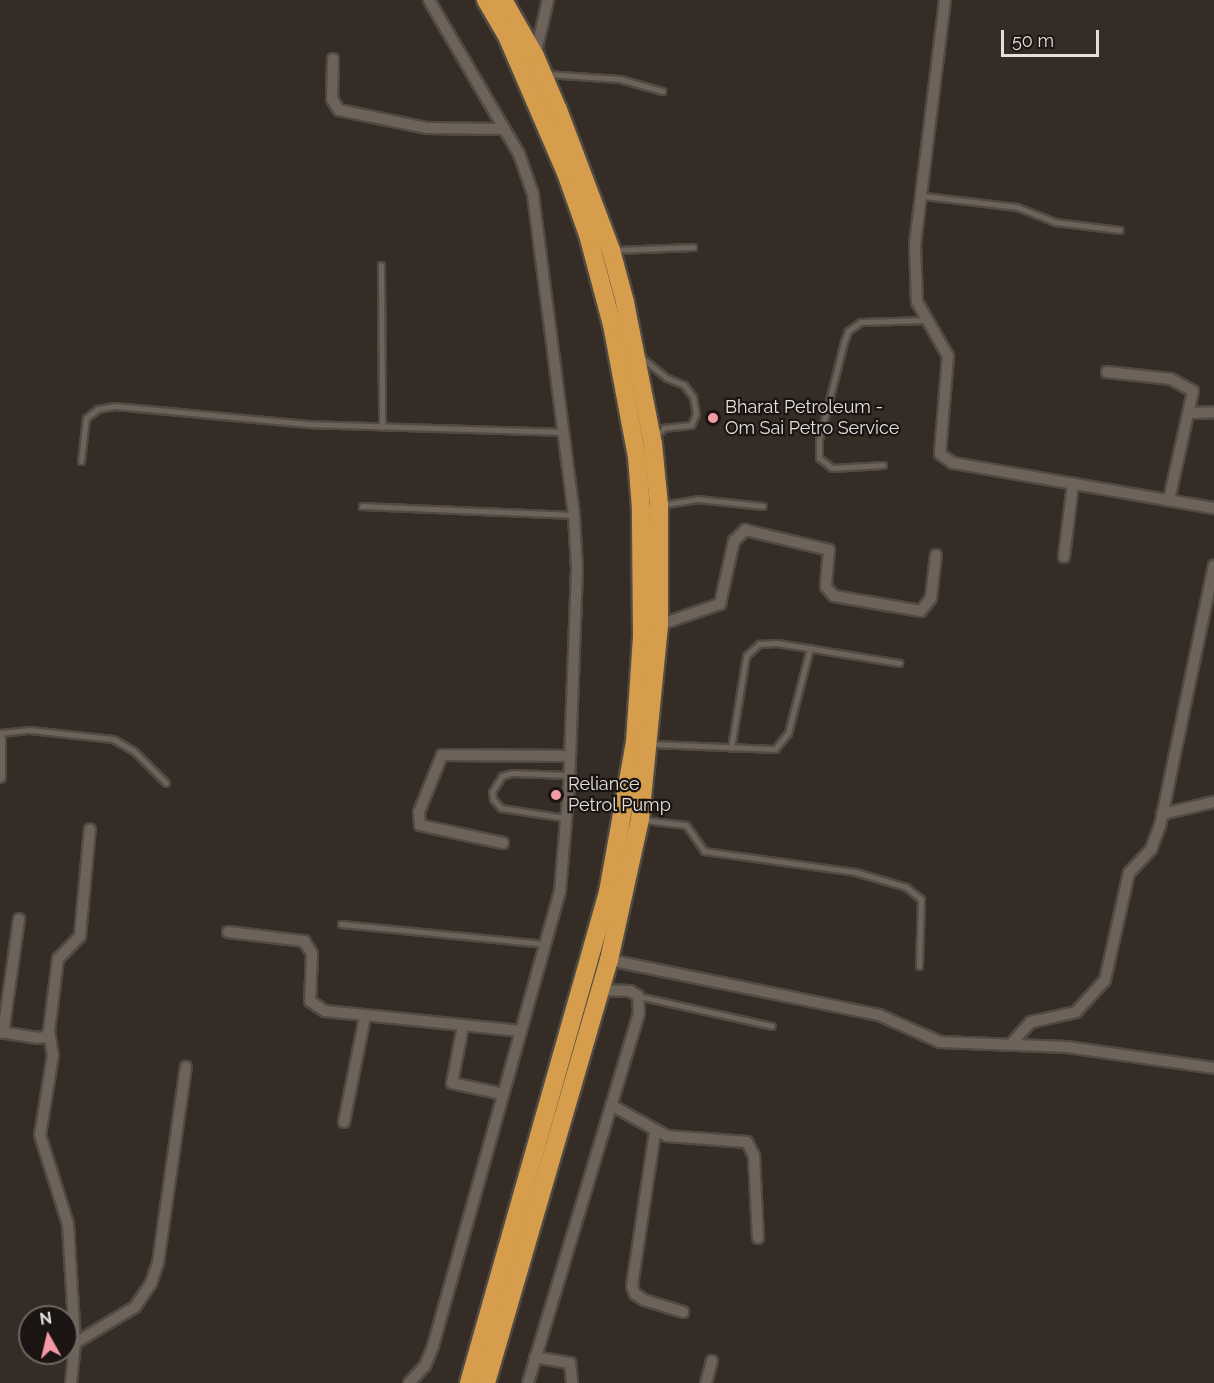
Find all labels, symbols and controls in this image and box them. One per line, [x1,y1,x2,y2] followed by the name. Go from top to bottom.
[1004,18,1102,56] scale bar
[1012,30,1054,51] text: 50 m
[725,397,899,440] place label: Bharat Petroleum - Om Sai Petro Service
[706,411,720,425] marker: Bharat Petroleum - Om Sai Petro Service
[568,774,671,816] place label: Reliance Petrol Pump
[549,788,563,802] marker: Reliance Petrol Pump
[18,1305,78,1365] north arrow
[38,1308,53,1329] text: N

